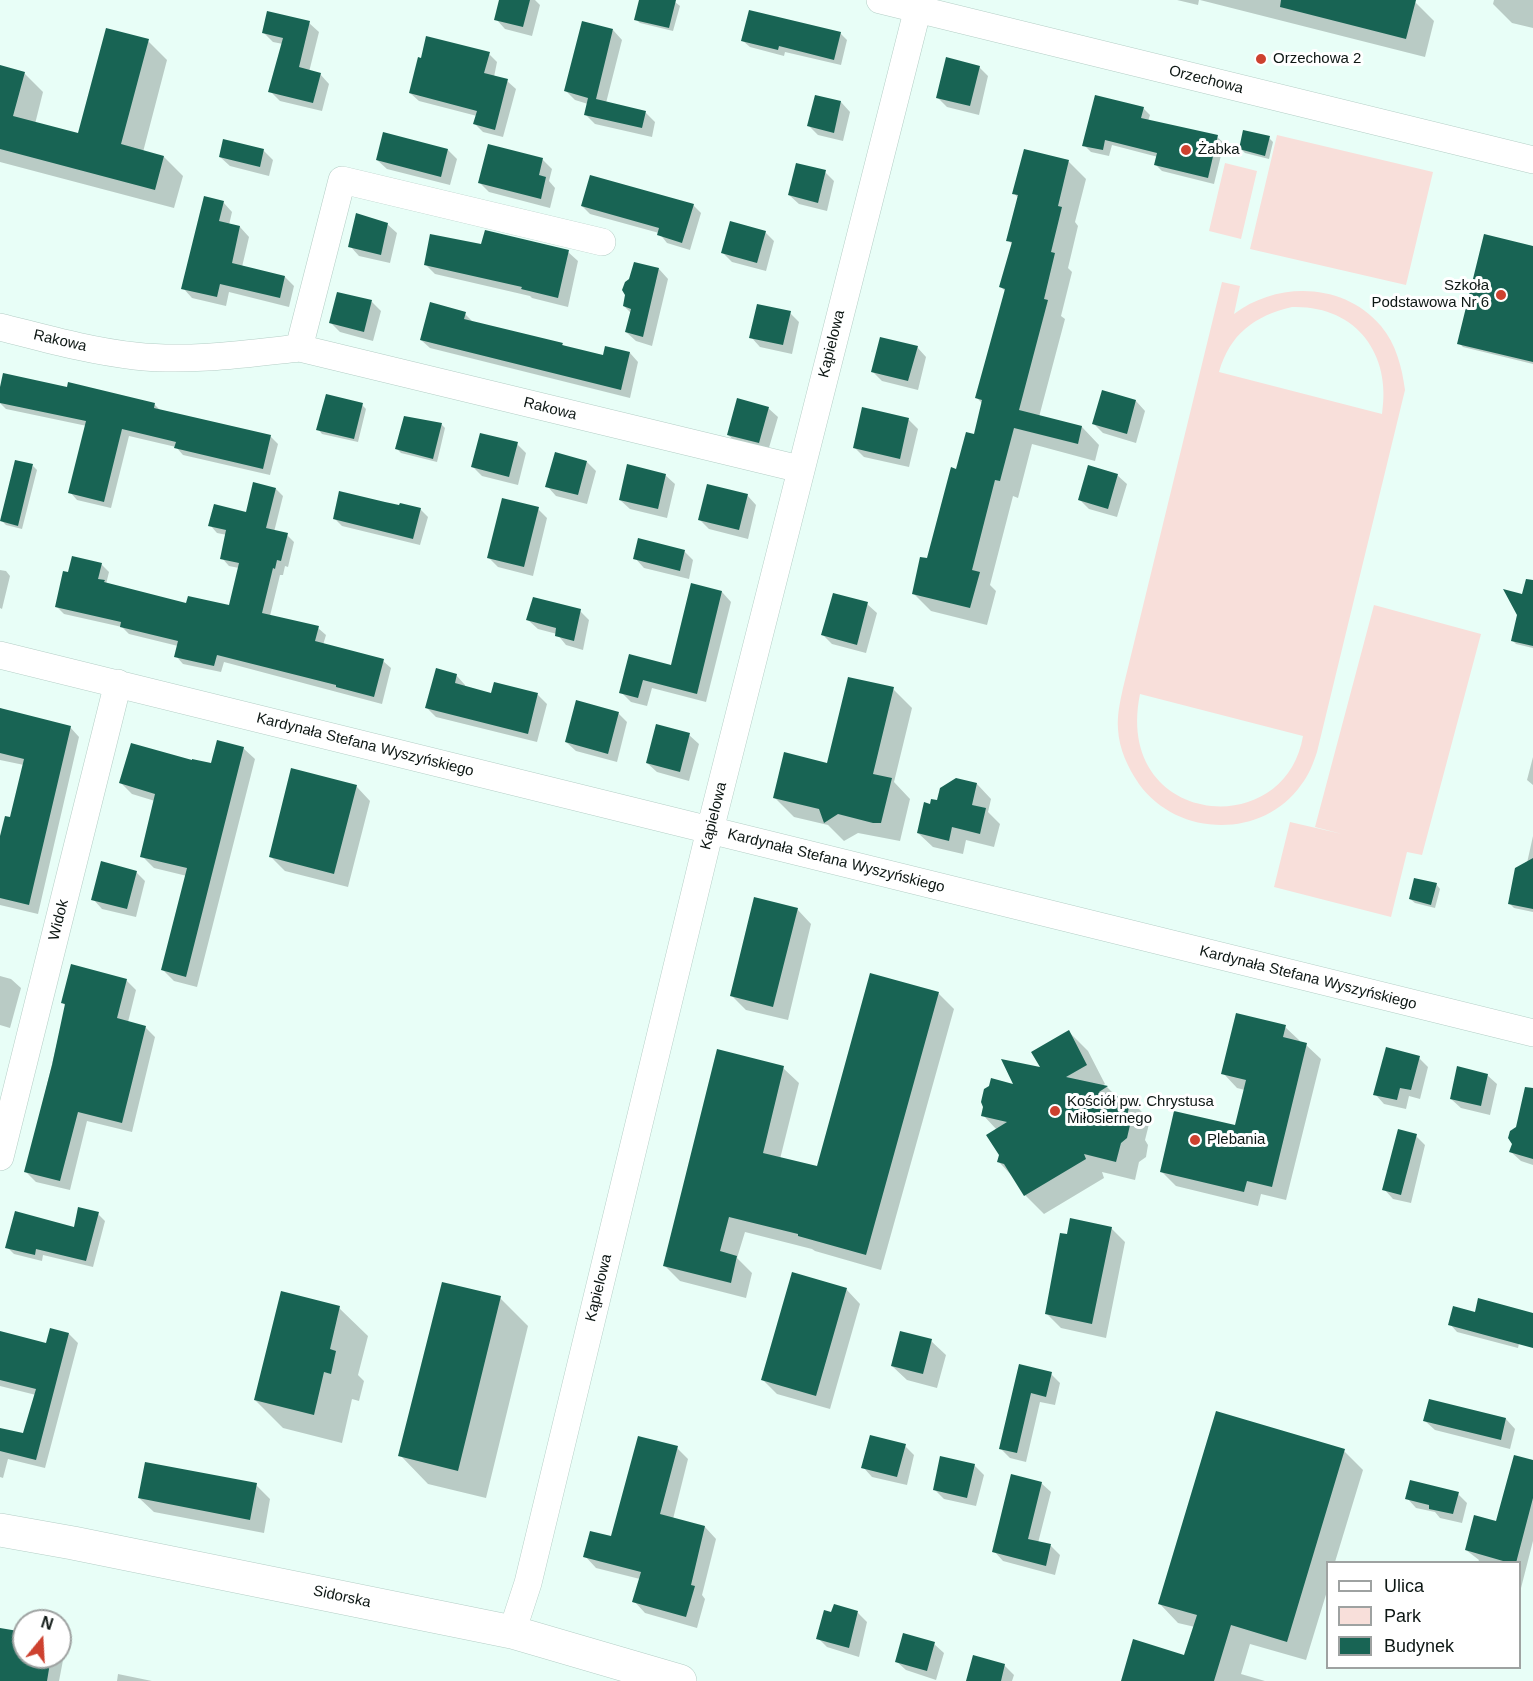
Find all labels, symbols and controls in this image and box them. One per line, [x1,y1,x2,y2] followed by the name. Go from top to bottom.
[1273,50,1361,68] place label: Orzechowa 2
[1254,52,1268,66] marker: Orzechowa 2
[1167,62,1245,98] street label: Orzechowa
[1198,141,1240,159] place label: Żabka
[1179,143,1193,157] marker: Żabka
[1371,277,1489,312] place label: Szkoła Podstawowa Nr 6
[1494,288,1508,302] marker: Szkoła Podstawowa Nr 6
[815,308,849,380] street label: Kąpielowa
[32,326,88,356] street label: Rakowa
[522,394,578,424] street label: Rakowa
[254,709,476,781] street label: Kardynała Stefana Wyszyńskiego
[697,780,731,852] street label: Kąpielowa
[725,825,947,897] street label: Kardynała Stefana Wyszyńskiego
[45,898,73,942] street label: Widok
[1197,942,1419,1014] street label: Kardynała Stefana Wyszyńskiego
[1067,1093,1214,1128] place label: Kościół pw. Chrystusa Miłosiernego
[1048,1104,1062,1118] marker: Kościół pw. Chrystusa Miłosiernego
[1207,1131,1265,1149] place label: Plebania
[1188,1133,1202,1147] marker: Plebania
[582,1252,616,1324] street label: Kąpielowa
[1326,1561,1521,1669] legend
[1384,1576,1424,1596] text: Ulica
[312,1582,372,1612] street label: Sidorska
[1384,1606,1421,1626] text: Park
[12,1609,72,1669] north arrow
[39,1613,55,1633] text: N
[1384,1636,1454,1656] text: Budynek

